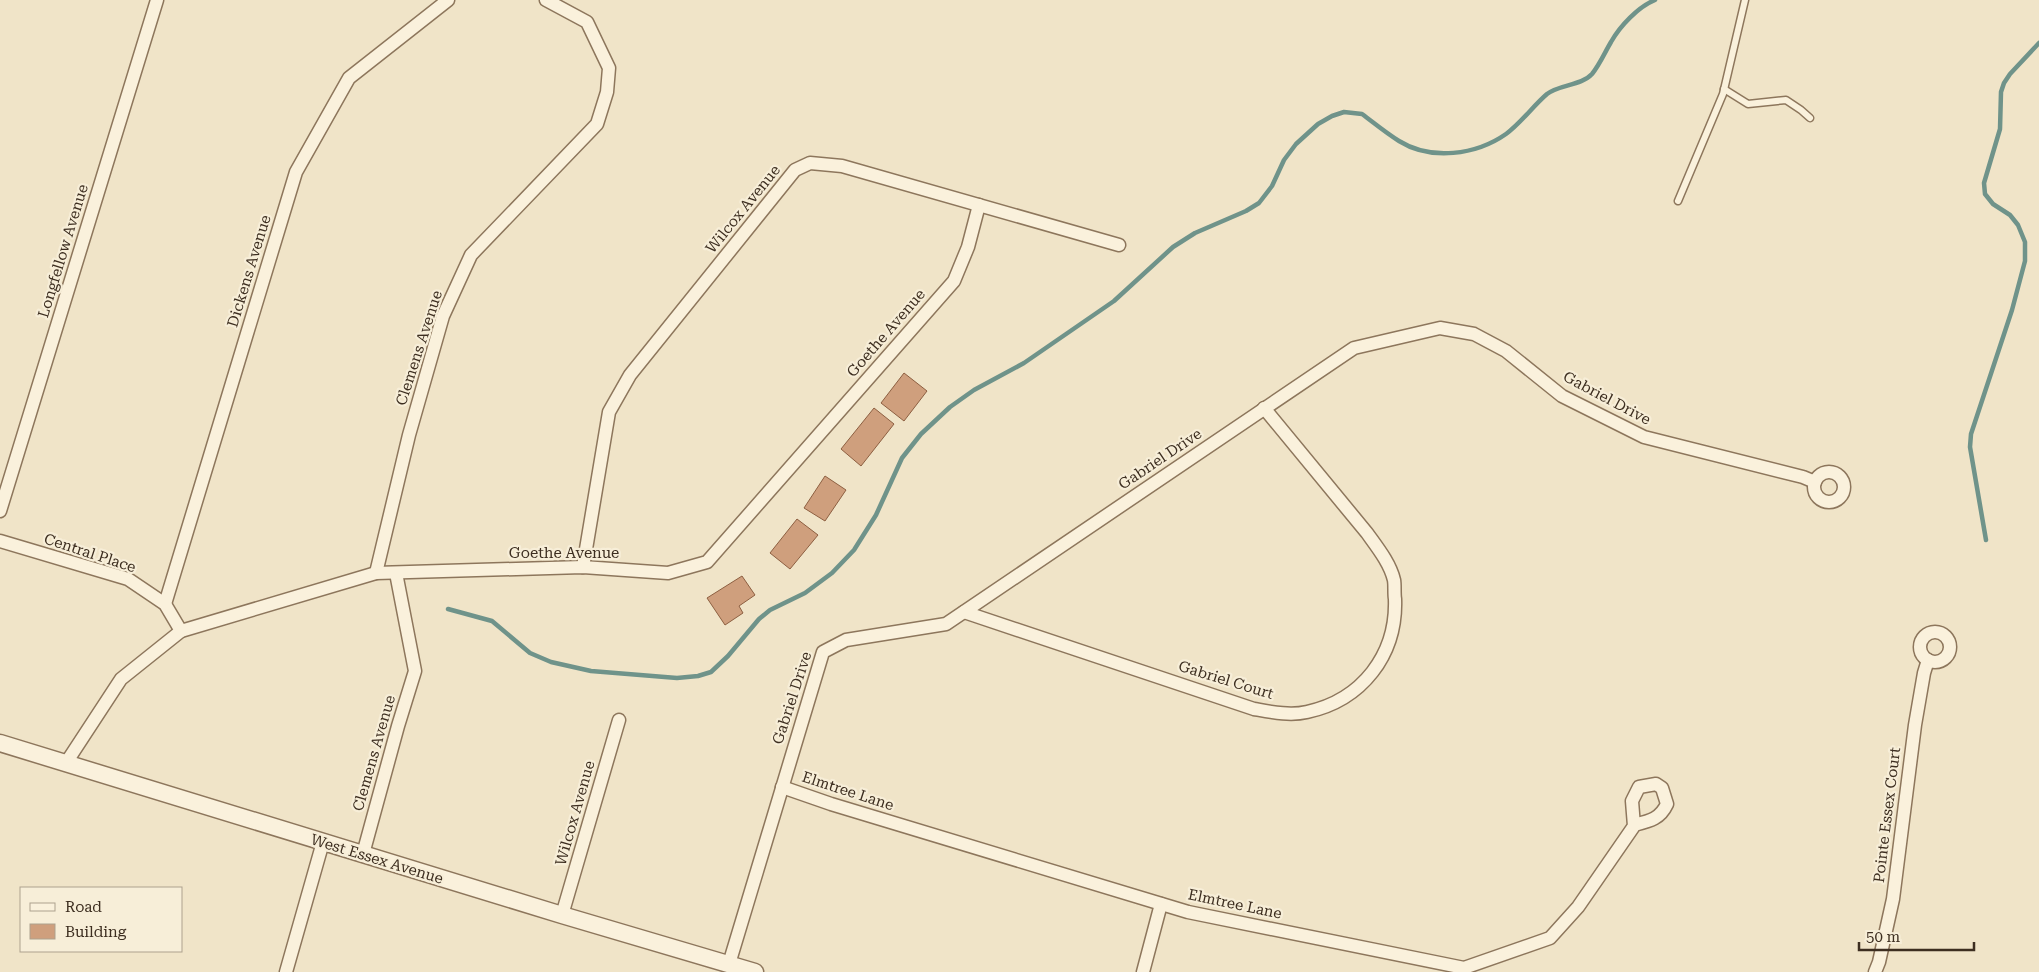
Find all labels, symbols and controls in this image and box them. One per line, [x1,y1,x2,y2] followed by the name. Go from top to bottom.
[702,161,784,257] street label: Wilcox Avenue
[34,182,92,320] street label: Longfellow Avenue
[223,213,275,329] street label: Dickens Avenue
[843,285,929,381] street label: Goethe Avenue
[392,288,446,408] street label: Clemens Avenue
[1560,367,1654,429] street label: Gabriel Drive
[1115,425,1205,493] street label: Gabriel Drive
[42,530,138,576] street label: Central Place
[509,544,619,562] street label: Goethe Avenue
[769,649,815,747] street label: Gabriel Drive
[1176,657,1276,703] street label: Gabriel Court
[349,693,399,813] street label: Clemens Avenue
[1870,746,1904,884] street label: Pointe Essex Court
[551,759,599,867] street label: Wilcox Avenue
[800,768,896,814] street label: Elmtree Lane
[309,830,445,888] street label: West Essex Avenue
[1186,885,1284,923] street label: Elmtree Lane
[20,887,182,952] legend
[65,898,102,916] text: Road
[1859,920,1974,952] scale bar
[65,923,127,941] text: Building
[1866,928,1901,946] text: 50 m

